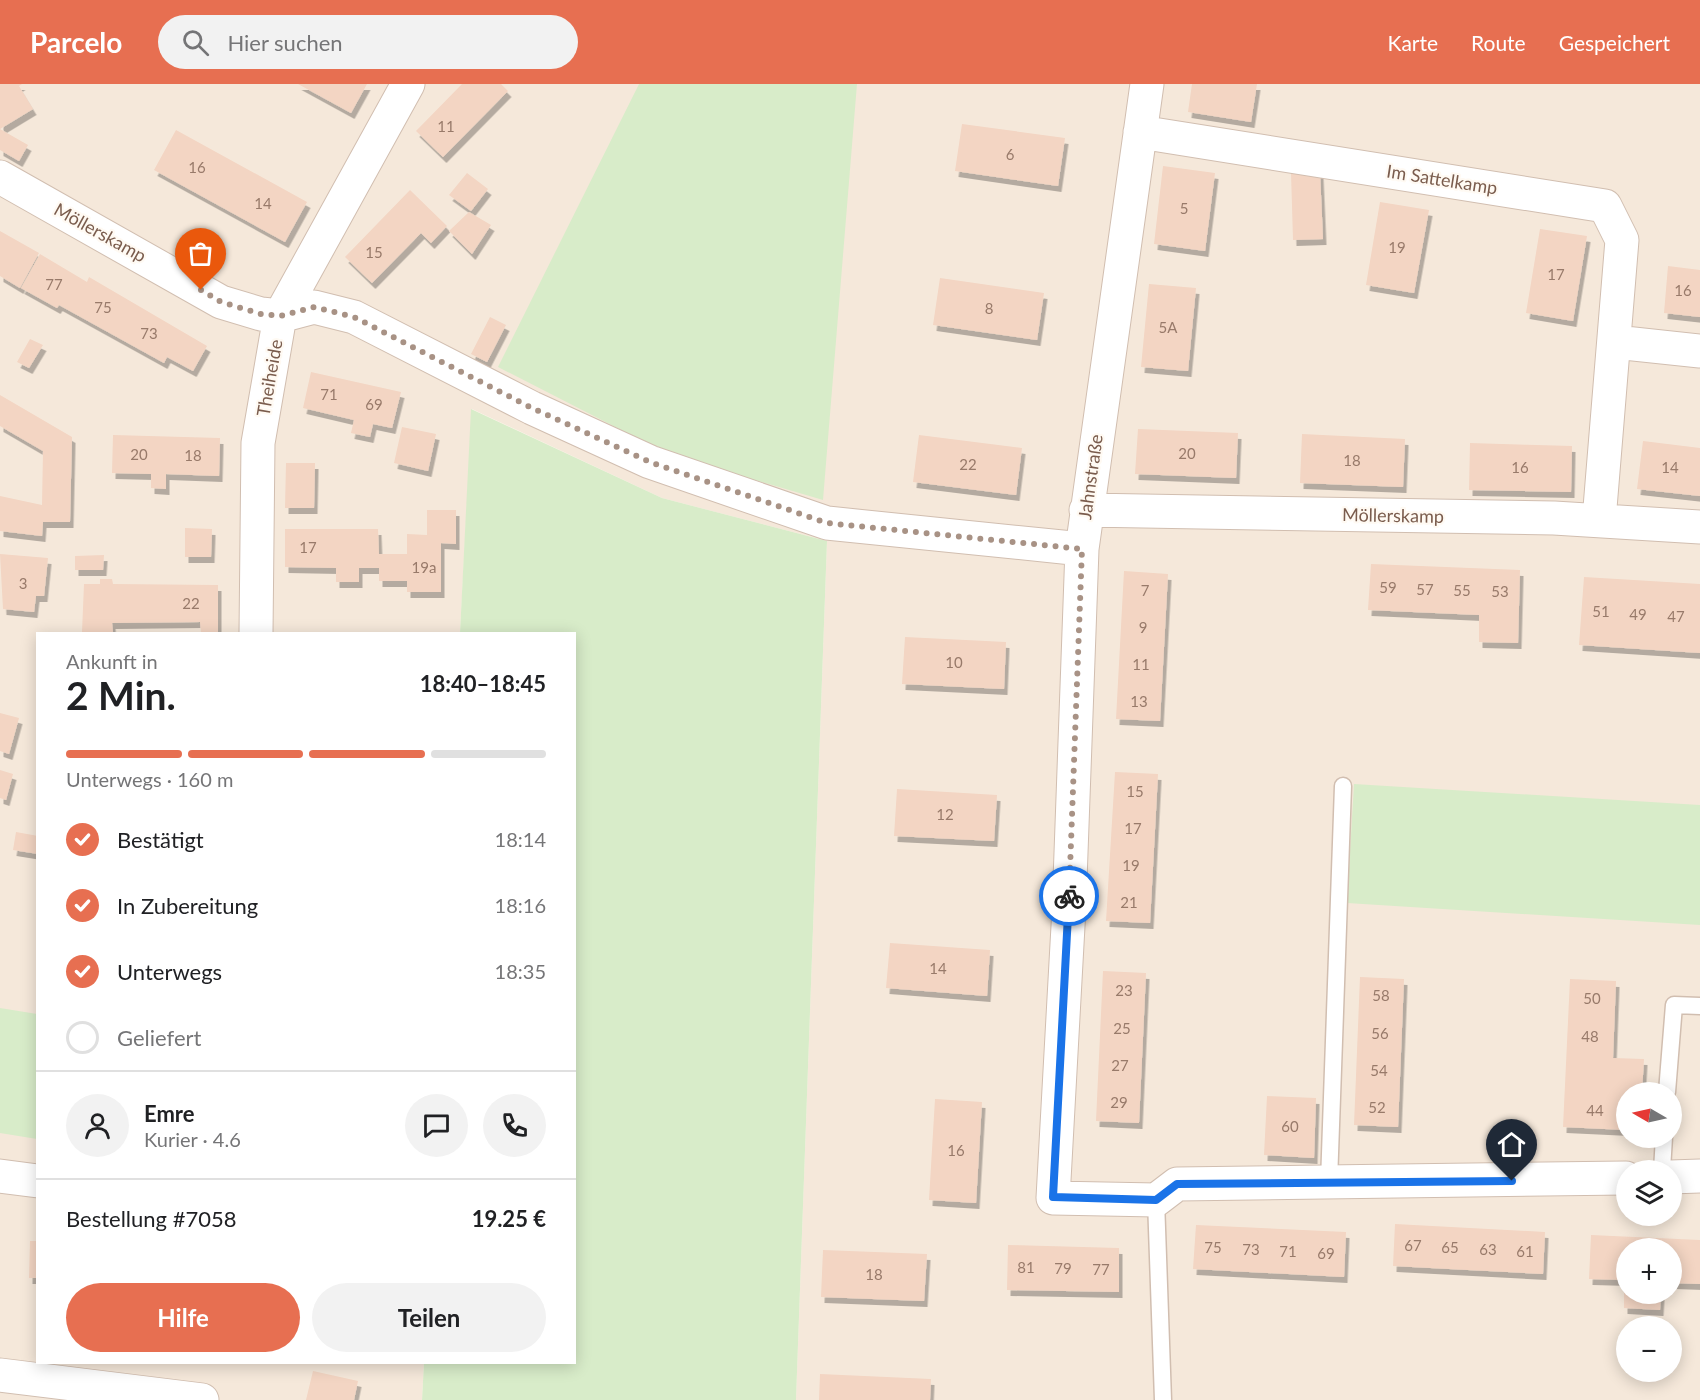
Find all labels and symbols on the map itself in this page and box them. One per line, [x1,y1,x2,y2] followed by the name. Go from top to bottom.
[437,117,455,135] house number: 11
[1006,145,1015,163] house number: 6
[188,158,206,176] house number: 16
[1385,159,1499,199] street label: Im Sattelkamp
[254,194,272,212] house number: 14
[51,198,150,266] street label: Möllerskamp
[1180,199,1188,217] house number: 5
[175,228,226,290] pin
[1388,238,1406,256] house number: 19
[365,243,383,261] house number: 15
[1547,265,1565,283] house number: 17
[45,275,63,293] house number: 77
[1674,281,1692,299] house number: 16
[94,298,112,316] house number: 75
[985,299,993,317] house number: 8
[1159,318,1178,336] house number: 5A
[140,324,158,342] house number: 73
[251,338,287,418] street label: Theiheide
[320,385,338,403] house number: 71
[365,395,383,413] house number: 69
[1073,433,1107,521] street label: Jahnstraße
[1178,444,1196,462] house number: 20
[130,445,148,463] house number: 20
[184,446,202,464] house number: 18
[1343,451,1361,469] house number: 18
[959,455,977,473] house number: 22
[1511,458,1529,476] house number: 16
[1661,458,1679,476] house number: 14
[1342,503,1444,527] street label: Möllerskamp
[299,538,317,556] house number: 17
[412,558,436,576] house number: 19a
[19,574,27,592] house number: 3
[1379,578,1397,596] house number: 59
[1416,580,1434,598] house number: 57
[1141,581,1150,599] house number: 7
[1453,581,1471,599] house number: 55
[1491,582,1509,600] house number: 53
[182,594,200,612] house number: 22
[1592,602,1610,620] house number: 51
[1629,605,1647,623] house number: 49
[1667,607,1685,625] house number: 47
[1139,618,1147,636] house number: 9
[945,653,963,671] house number: 10
[1132,655,1150,673] house number: 11
[1130,692,1148,710] house number: 13
[1126,782,1144,800] house number: 15
[936,805,954,823] house number: 12
[1124,819,1142,837] house number: 17
[1122,856,1140,874] house number: 19
[1039,866,1099,926] courier
[1120,893,1138,911] house number: 21
[929,959,947,977] house number: 14
[1115,981,1133,999] house number: 23
[1372,986,1390,1004] house number: 58
[1583,989,1601,1007] house number: 50
[1113,1019,1131,1037] house number: 25
[1371,1024,1389,1042] house number: 56
[1581,1027,1599,1045] house number: 48
[1111,1056,1129,1074] house number: 27
[1370,1061,1388,1079] house number: 54
[1616,1082,1682,1148] north arrow
[1110,1093,1128,1111] house number: 29
[1368,1098,1386,1116] house number: 52
[1586,1101,1604,1119] house number: 44
[1281,1117,1299,1135] house number: 60
[1486,1119,1537,1181] pin
[947,1141,965,1159] house number: 16
[1404,1236,1422,1254] house number: 67
[1204,1238,1222,1256] house number: 75
[1441,1238,1459,1256] house number: 65
[1242,1240,1260,1258] house number: 73
[1479,1240,1497,1258] house number: 63
[1279,1242,1297,1260] house number: 71
[1516,1242,1534,1260] house number: 61
[1317,1244,1335,1262] house number: 69
[1017,1258,1035,1276] house number: 81
[1054,1259,1072,1277] house number: 79
[1092,1260,1110,1278] house number: 77
[865,1265,883,1283] house number: 18

